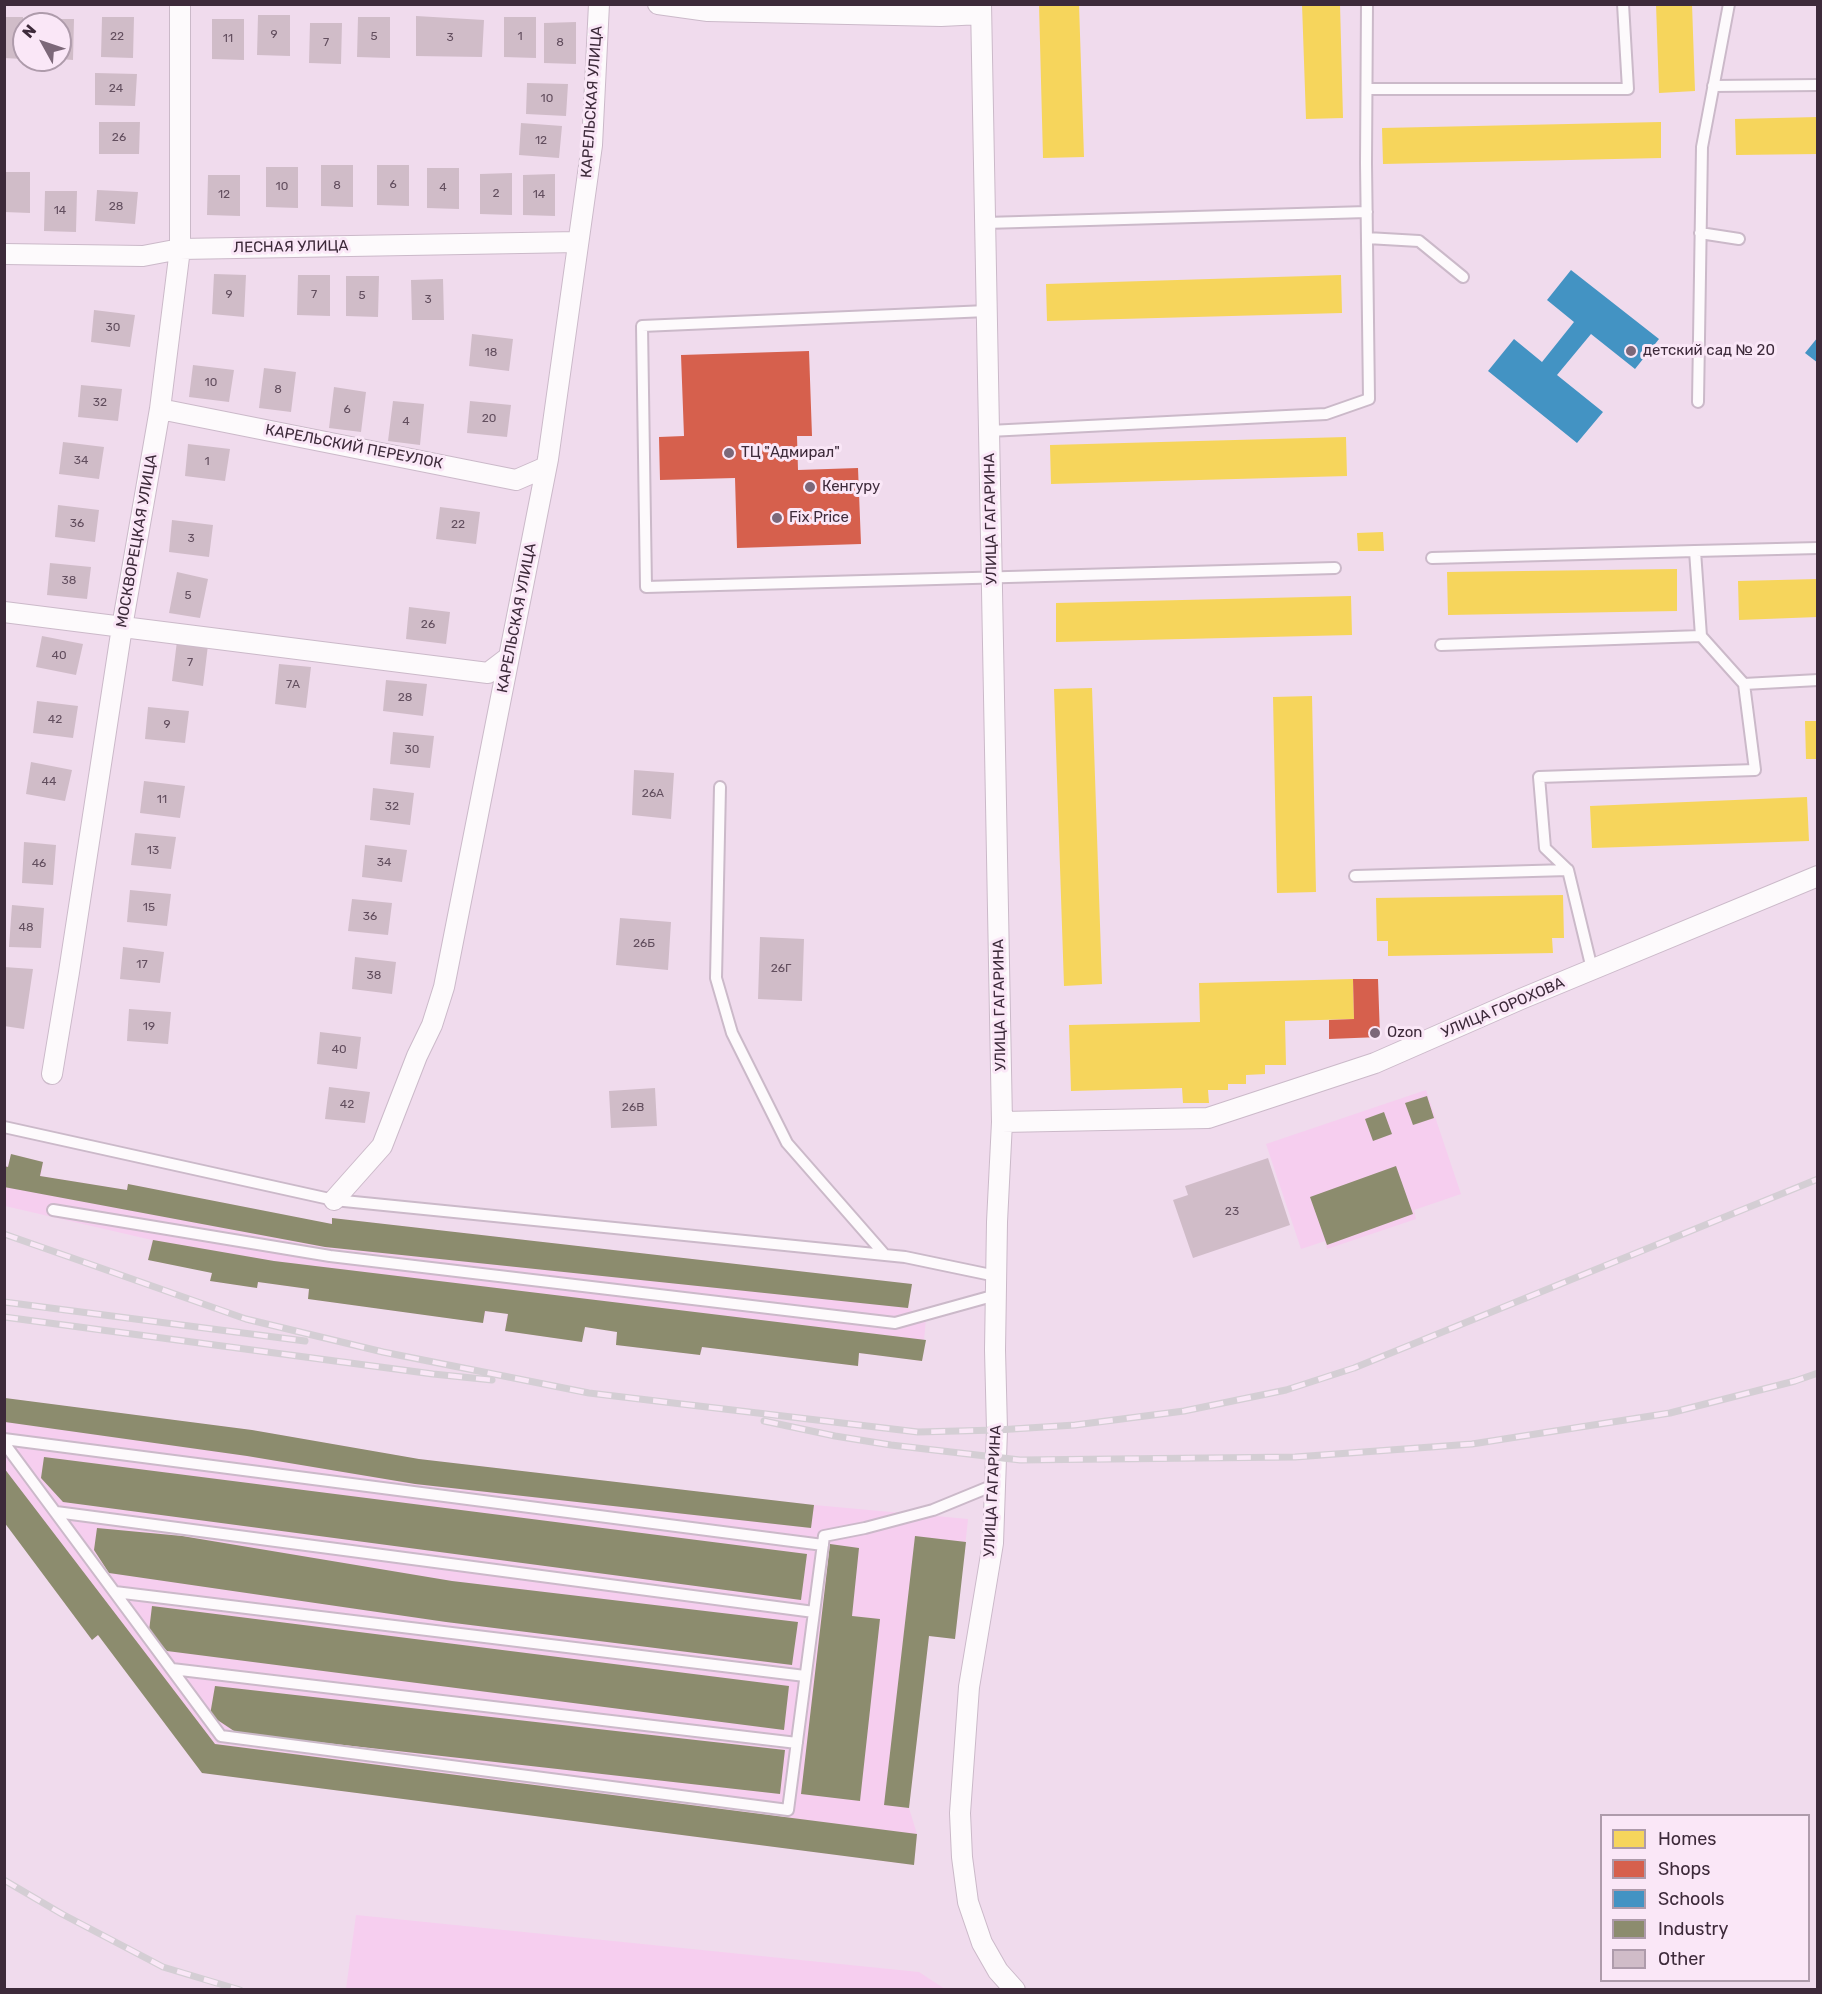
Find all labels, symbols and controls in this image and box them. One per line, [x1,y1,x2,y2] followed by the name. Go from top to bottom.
[12,12,72,72] north arrow
[18,21,40,42] text: N
[578,25,606,179] street label: КАРЕЛЬСКАЯ УЛИЦА
[270,28,278,42] house number: 9
[110,30,124,44] house number: 22
[370,30,378,44] house number: 5
[517,30,523,44] house number: 1
[446,31,454,45] house number: 3
[223,32,233,46] house number: 11
[323,36,329,50] house number: 7
[556,36,564,50] house number: 8
[109,82,123,96] house number: 24
[541,92,553,106] house number: 10
[112,131,126,145] house number: 26
[535,134,547,148] house number: 12
[389,178,397,192] house number: 6
[333,179,341,193] house number: 8
[276,180,288,194] house number: 10
[439,181,447,195] house number: 4
[492,187,500,201] house number: 2
[218,188,230,202] house number: 12
[533,188,545,202] house number: 14
[109,200,123,214] house number: 28
[54,204,66,218] house number: 14
[233,237,349,257] street label: ЛЕСНАЯ УЛИЦА
[225,288,233,302] house number: 9
[311,288,317,302] house number: 7
[358,289,366,303] house number: 5
[424,293,432,307] house number: 3
[106,321,120,335] house number: 30
[1643,342,1775,360] place label: детский сад № 20
[1624,344,1638,358] marker: детский сад № 20
[485,346,497,360] house number: 18
[205,376,217,390] house number: 10
[274,383,282,397] house number: 8
[93,396,107,410] house number: 32
[343,403,351,417] house number: 6
[482,412,496,426] house number: 20
[402,415,410,429] house number: 4
[264,421,444,473] street label: КАРЕЛЬСКИЙ ПЕРЕУЛОК
[741,444,840,462] place label: ТЦ "Адмирал"
[722,446,736,460] marker: ТЦ "Адмирал"
[113,453,161,629] street label: МОСКВОРЕЦКАЯ УЛИЦА
[981,453,1001,585] street label: УЛИЦА ГАГАРИНА
[74,454,88,468] house number: 34
[204,455,210,469] house number: 1
[822,478,880,496] place label: Кенгуру
[803,480,817,494] marker: Кенгуру
[789,509,849,527] place label: Fix Price
[770,511,784,525] marker: Fix Price
[70,517,84,531] house number: 36
[451,518,465,532] house number: 22
[187,532,195,546] house number: 3
[494,542,540,694] street label: КАРЕЛЬСКАЯ УЛИЦА
[62,574,76,588] house number: 38
[184,589,192,603] house number: 5
[421,618,435,632] house number: 26
[51,649,67,663] house number: 40
[187,656,193,670] house number: 7
[286,678,300,692] house number: 7А
[398,691,412,705] house number: 28
[48,713,62,727] house number: 42
[163,718,171,732] house number: 9
[405,743,419,757] house number: 30
[42,775,56,789] house number: 44
[642,787,664,801] house number: 26А
[157,793,167,807] house number: 11
[385,800,399,814] house number: 32
[147,844,159,858] house number: 13
[377,856,391,870] house number: 34
[32,857,46,871] house number: 46
[143,901,155,915] house number: 15
[363,910,377,924] house number: 36
[18,921,34,935] house number: 48
[633,937,655,951] house number: 26Б
[990,939,1010,1071] street label: УЛИЦА ГАГАРИНА
[136,958,148,972] house number: 17
[771,962,791,976] house number: 26Г
[367,969,381,983] house number: 38
[1439,974,1567,1042] street label: УЛИЦА ГОРОХОВА
[143,1020,155,1034] house number: 19
[1387,1024,1422,1042] place label: Ozon
[1368,1026,1382,1040] marker: Ozon
[331,1043,347,1057] house number: 40
[340,1098,354,1112] house number: 42
[622,1101,644,1115] house number: 26В
[1225,1205,1239,1219] house number: 23
[981,1425,1005,1557] street label: УЛИЦА ГАГАРИНА
[1600,1814,1810,1982] legend
[1658,1828,1716,1850] text: Homes
[1658,1858,1710,1880] text: Shops
[1658,1888,1724,1910] text: Schools
[1658,1918,1728,1940] text: Industry
[1658,1948,1705,1970] text: Other

